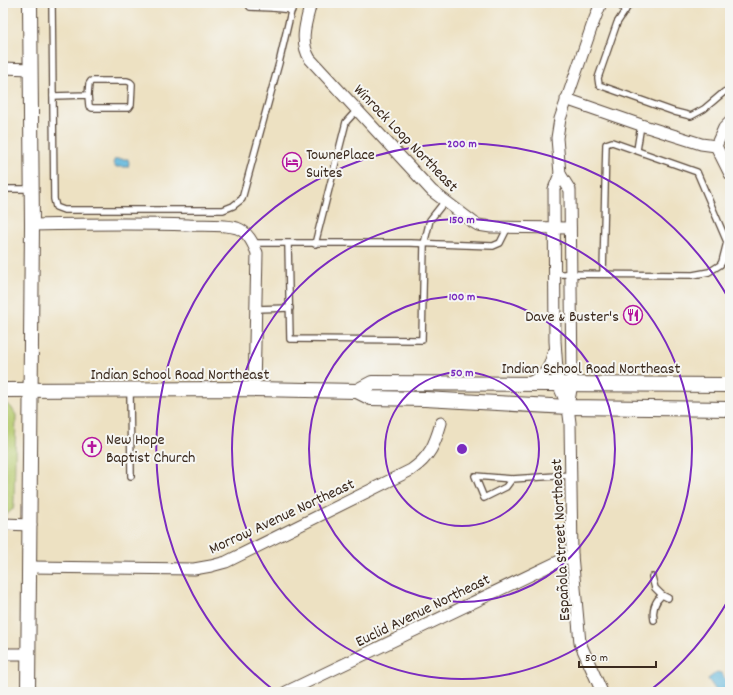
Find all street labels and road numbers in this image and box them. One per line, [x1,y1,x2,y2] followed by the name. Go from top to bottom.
[347,80,463,198] street label: Winrock Loop Northeast
[502,358,681,381] street label: Indian School Road Northeast
[91,364,270,387] street label: Indian School Road Northeast
[546,458,577,622] street label: Española Street Northeast
[205,473,359,561] street label: Morrow Avenue Northeast
[352,569,494,654] street label: Euclid Avenue Northeast

